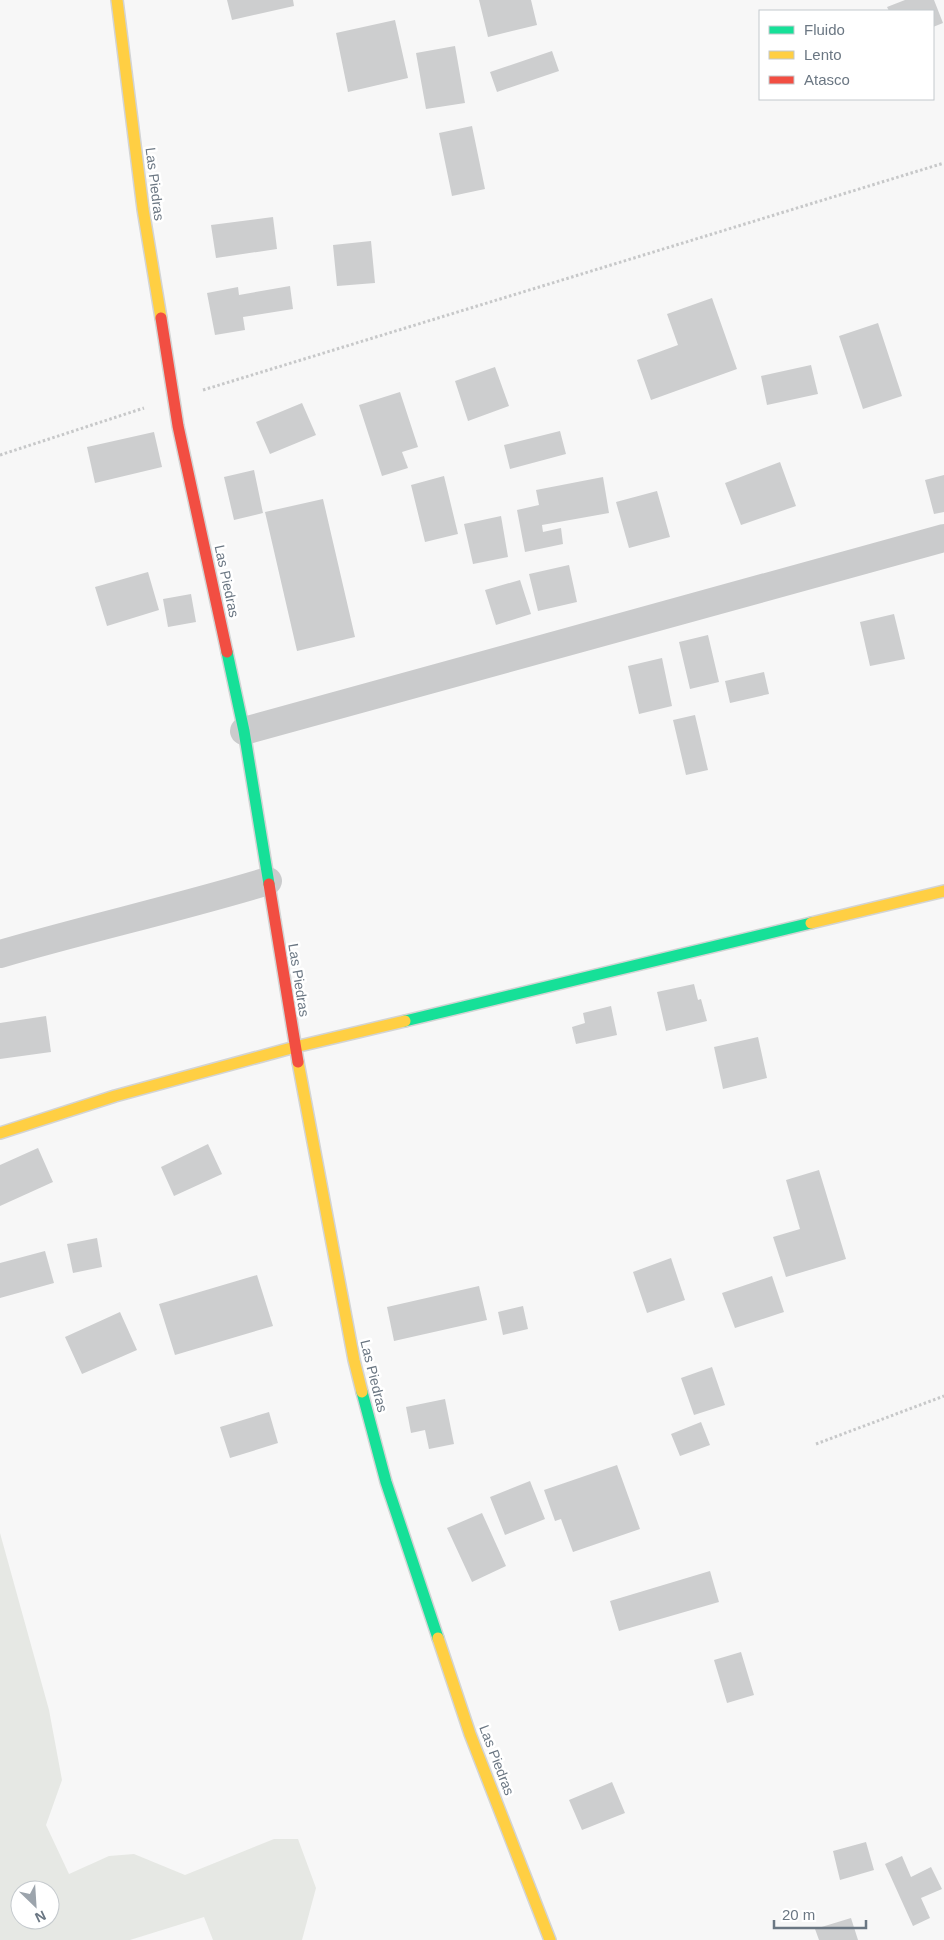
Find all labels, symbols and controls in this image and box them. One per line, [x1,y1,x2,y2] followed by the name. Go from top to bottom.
[759,10,934,100] legend
[804,21,845,38] text: Fluido
[804,46,842,63] text: Lento
[804,71,850,88] text: Atasco
[143,146,167,222] street label: Las Piedras
[211,543,243,619] street label: Las Piedras
[285,942,313,1018] street label: Las Piedras
[357,1338,391,1414] street label: Las Piedras
[476,1723,518,1797] street label: Las Piedras
[10,1880,60,1930] north arrow
[774,1898,866,1930] scale bar
[782,1906,815,1923] text: 20 m
[33,1907,48,1926] text: N

